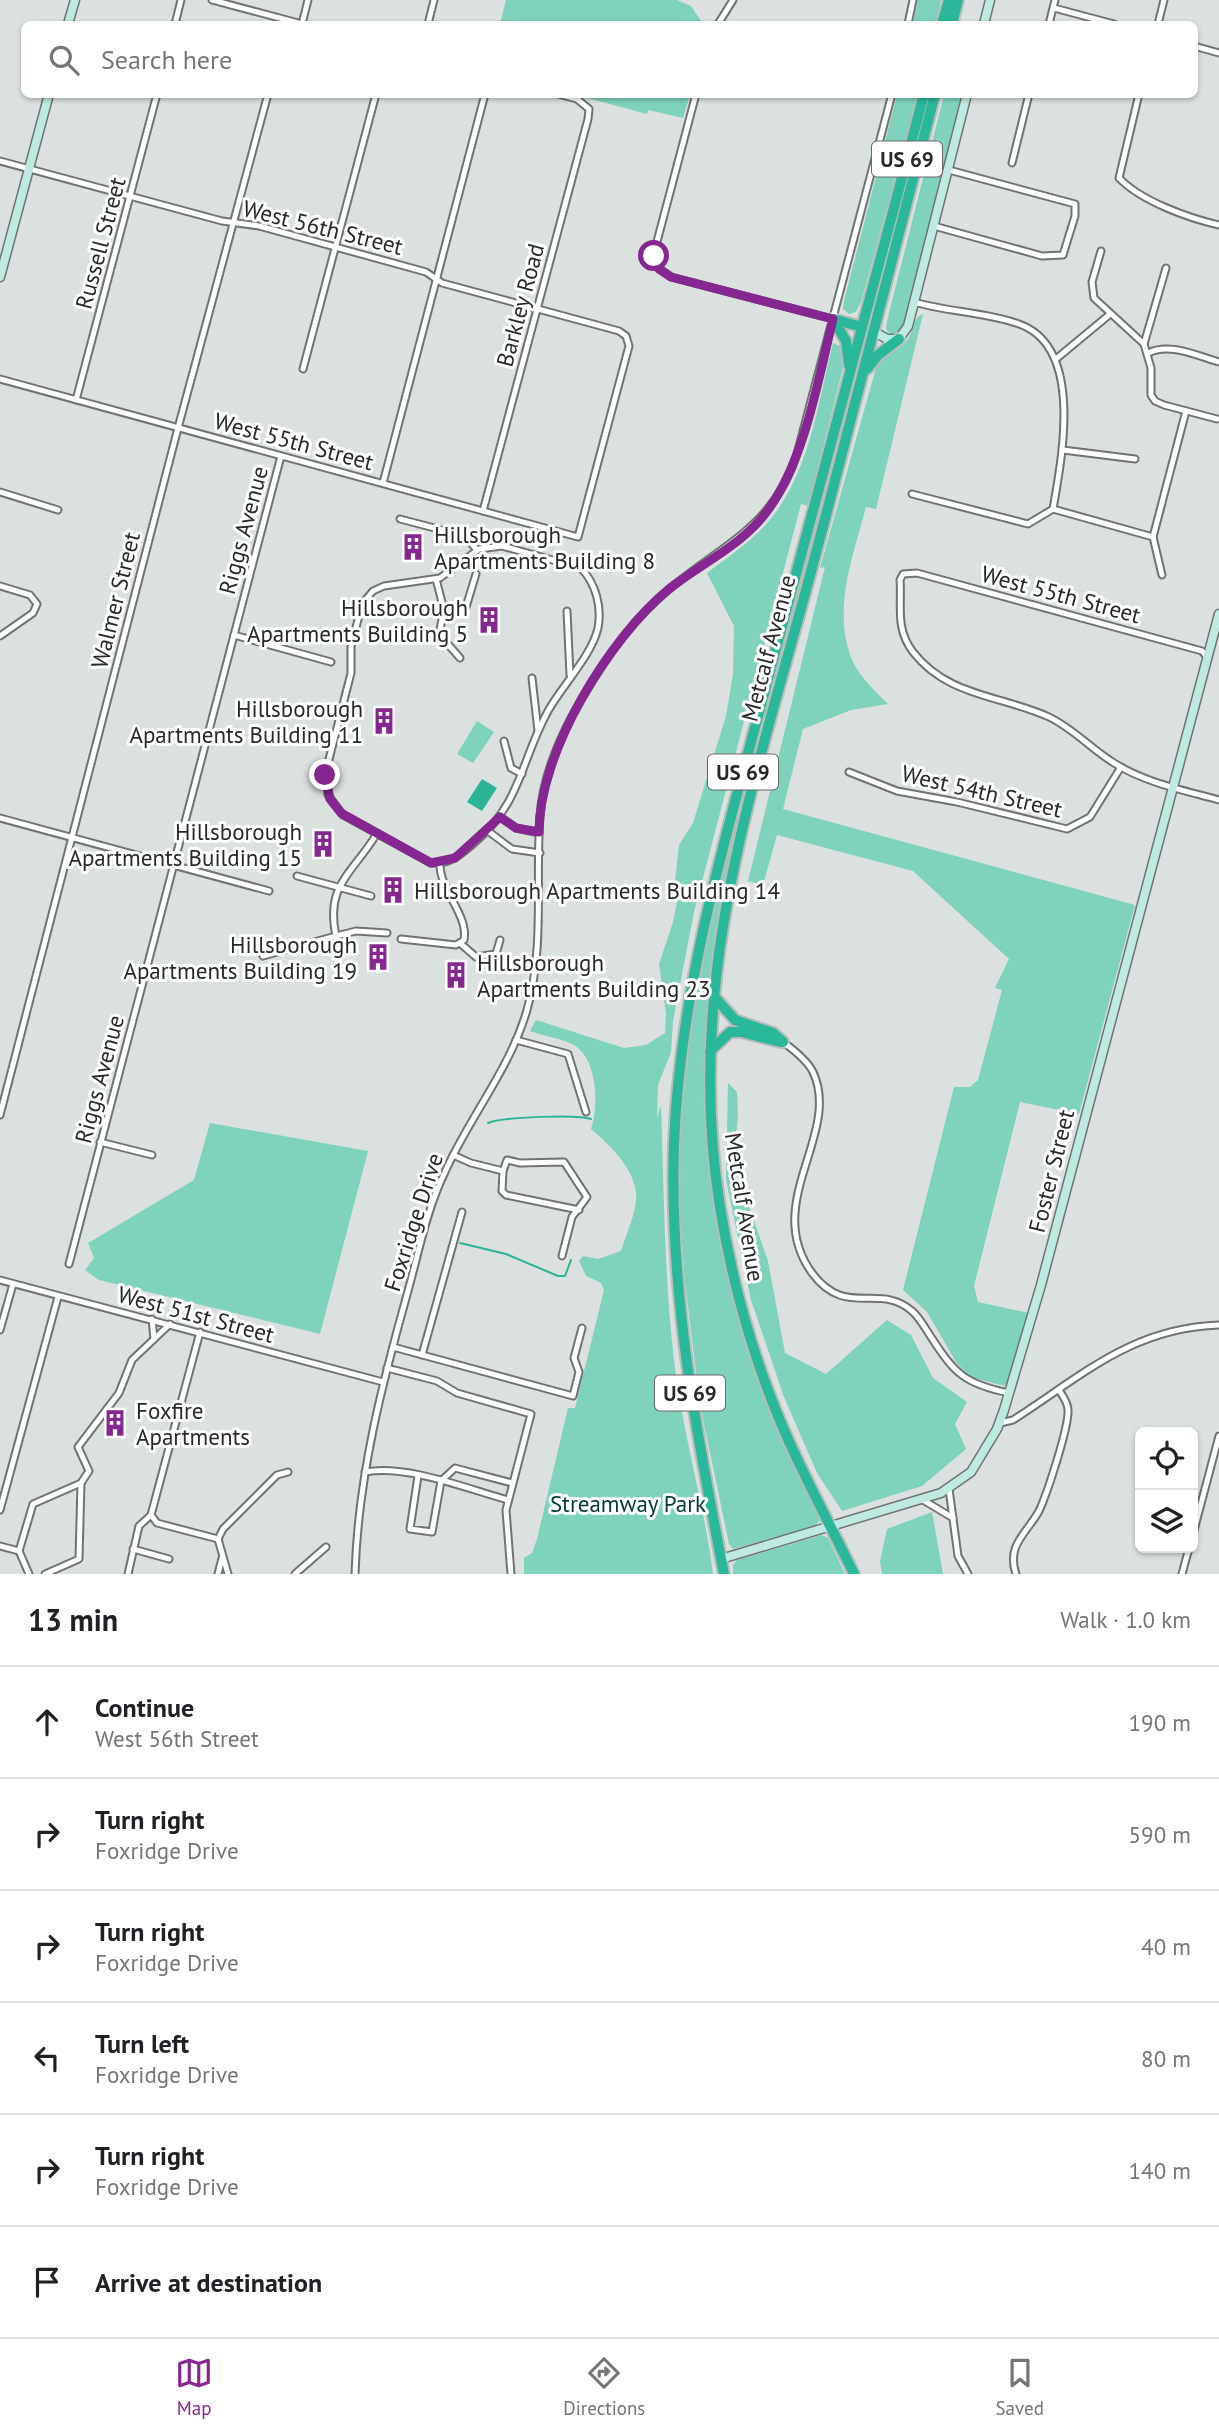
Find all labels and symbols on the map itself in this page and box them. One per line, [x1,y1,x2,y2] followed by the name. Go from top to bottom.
[872,142,942,176] road number: US 69
[68,174,132,312] street label: Russell Street
[240,193,406,261] street label: West 56th Street
[490,240,550,370] street label: Barkley Road
[638,240,669,271] route start
[211,406,377,476] street label: West 55th Street
[212,463,274,597] street label: Riggs Avenue
[434,520,655,575] place label: Hillsborough Apartments Building 8
[84,529,146,671] street label: Walmer Street
[398,532,428,562] building icon: Hillsborough Apartments Building 8
[978,559,1144,629] street label: West 55th Street
[735,572,801,724] street label: Metcalf Avenue
[247,593,468,648] place label: Hillsborough Apartments Building 5
[474,605,504,635] building icon: Hillsborough Apartments Building 5
[129,694,363,749] place label: Hillsborough Apartments Building 11
[369,706,399,736] building icon: Hillsborough Apartments Building 11
[708,754,778,790] road number: US 69
[899,758,1065,824] street label: West 54th Street
[309,759,340,790] route end
[68,817,302,872] place label: Hillsborough Apartments Building 15
[308,829,338,859] building icon: Hillsborough Apartments Building 15
[378,875,408,905] building icon: Hillsborough Apartments Building 14
[414,876,780,905] place label: Hillsborough Apartments Building 14
[123,930,357,985] place label: Hillsborough Apartments Building 19
[363,942,393,972] building icon: Hillsborough Apartments Building 19
[477,948,711,1003] place label: Hillsborough Apartments Building 23
[441,960,471,990] building icon: Hillsborough Apartments Building 23
[68,1012,130,1146] street label: Riggs Avenue
[1022,1106,1080,1236] street label: Foster Street
[719,1130,771,1284] street label: Metcalf Avenue
[377,1149,449,1295] street label: Foxridge Drive
[115,1279,278,1349] street label: West 51st Street
[655,1376,725,1410] road number: US 69
[136,1396,250,1451] place label: Foxfire Apartments
[100,1408,130,1438] building icon: Foxfire Apartments
[550,1489,706,1518] park label: Streamway Park

